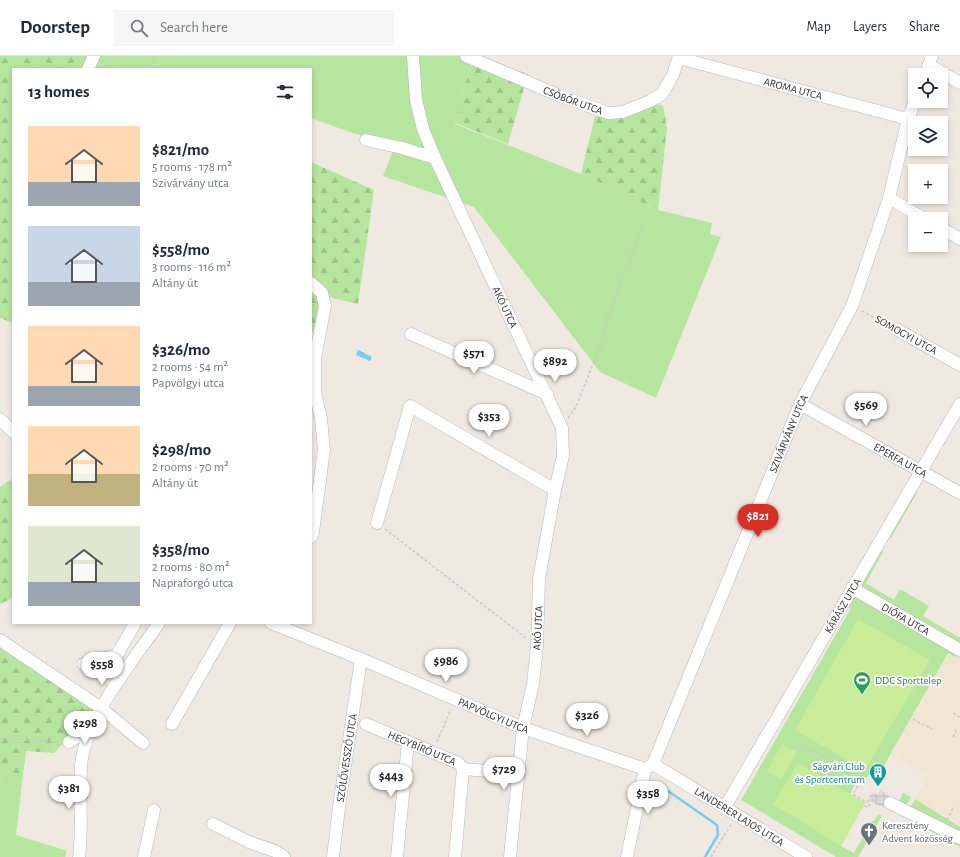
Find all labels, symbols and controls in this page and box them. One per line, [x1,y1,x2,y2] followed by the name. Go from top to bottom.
[114,10,394,46] search box
[128,17,150,39] icon: search
[20,18,90,37] text: Doorstep
[160,20,228,35] text: Search here
[806,20,831,34] text: Map
[853,20,887,34] text: Layers
[909,20,940,34] text: Share
[908,68,948,252] map controls
[908,68,948,108] button: locate
[763,75,824,102] street label: AROMA UTCA
[274,81,296,103] icon: filters
[28,83,90,100] text: 13 homes
[542,84,605,116] street label: CSÖBÖR UTCA
[908,116,948,156] button: layers
[152,141,209,158] text: $821/mo
[60,142,108,190] icon: home
[152,161,232,174] text: 5 rooms · 178 m²
[908,164,948,204] button: +
[152,177,229,190] text: Szivárvány utca
[908,212,948,252] button: −
[152,241,210,258] text: $558/mo
[60,242,108,290] icon: home
[152,261,231,274] text: 3 rooms · 116 m²
[152,277,198,290] text: Altány út
[491,284,520,330] street label: AKÓ UTCA
[873,313,939,357] street label: SOMOGYI UTCA
[152,341,210,358] text: $326/mo
[450,341,498,375] pin: $571
[60,342,108,390] icon: home
[463,347,485,360] text: $571
[531,349,579,383] pin: $892
[543,355,567,368] text: $892
[152,361,228,374] text: 2 rooms · 54 m²
[152,377,224,390] text: Papvölgyi utca
[767,392,810,474] street label: SZIVÁRVÁNY UTCA
[842,393,890,427] pin: $569
[854,399,878,412] text: $569
[465,404,513,438] pin: $353
[478,410,500,423] text: $353
[152,441,211,458] text: $298/mo
[872,441,930,479] street label: EPERFA UTCA
[60,442,108,490] icon: home
[152,461,229,474] text: 2 rooms · 70 m²
[152,477,198,490] text: Altány út
[734,504,782,538] pin: $821
[746,510,770,523] text: $821
[152,541,210,558] text: $358/mo
[60,542,108,590] icon: home
[152,561,229,574] text: 2 rooms · 80 m²
[822,576,863,635] street label: KÁRÁSZ UTCA
[152,577,234,590] text: Napraforgó utca
[880,601,932,637] street label: DIÓFA UTCA
[530,605,545,651] street label: AKÓ UTCA
[422,649,470,683] pin: $986
[78,652,126,686] pin: $558
[434,655,458,668] text: $986
[90,658,114,671] text: $558
[852,670,872,695] sports icon: DDC Sporttelep
[875,675,942,686] place label: DDC Sporttelep
[457,696,531,735] street label: PAPVÖLGYI UTCA
[563,703,611,737] pin: $326
[575,709,599,722] text: $326
[61,711,109,745] pin: $298
[334,712,358,803] street label: SZŐLŐVESSZŐ UTCA
[73,717,97,730] text: $298
[387,729,458,767] street label: HEGYBÍRÓ UTCA
[480,757,528,791] pin: $729
[795,761,865,785] place label: Ságvári Club és Sportcentrum
[868,762,888,787] building icon: Ságvári Club és Sportcentrum
[492,763,516,776] text: $729
[367,764,415,798] pin: $443
[379,770,403,783] text: $443
[45,776,93,810] pin: $381
[624,781,672,815] pin: $358
[58,782,80,795] text: $381
[693,785,786,848] street label: LANDERER LAJOS UTCA
[636,787,660,800] text: $358
[882,820,953,844] place label: Keresztény Advent közösség
[859,821,879,846] church icon: Keresztény Advent közösség

